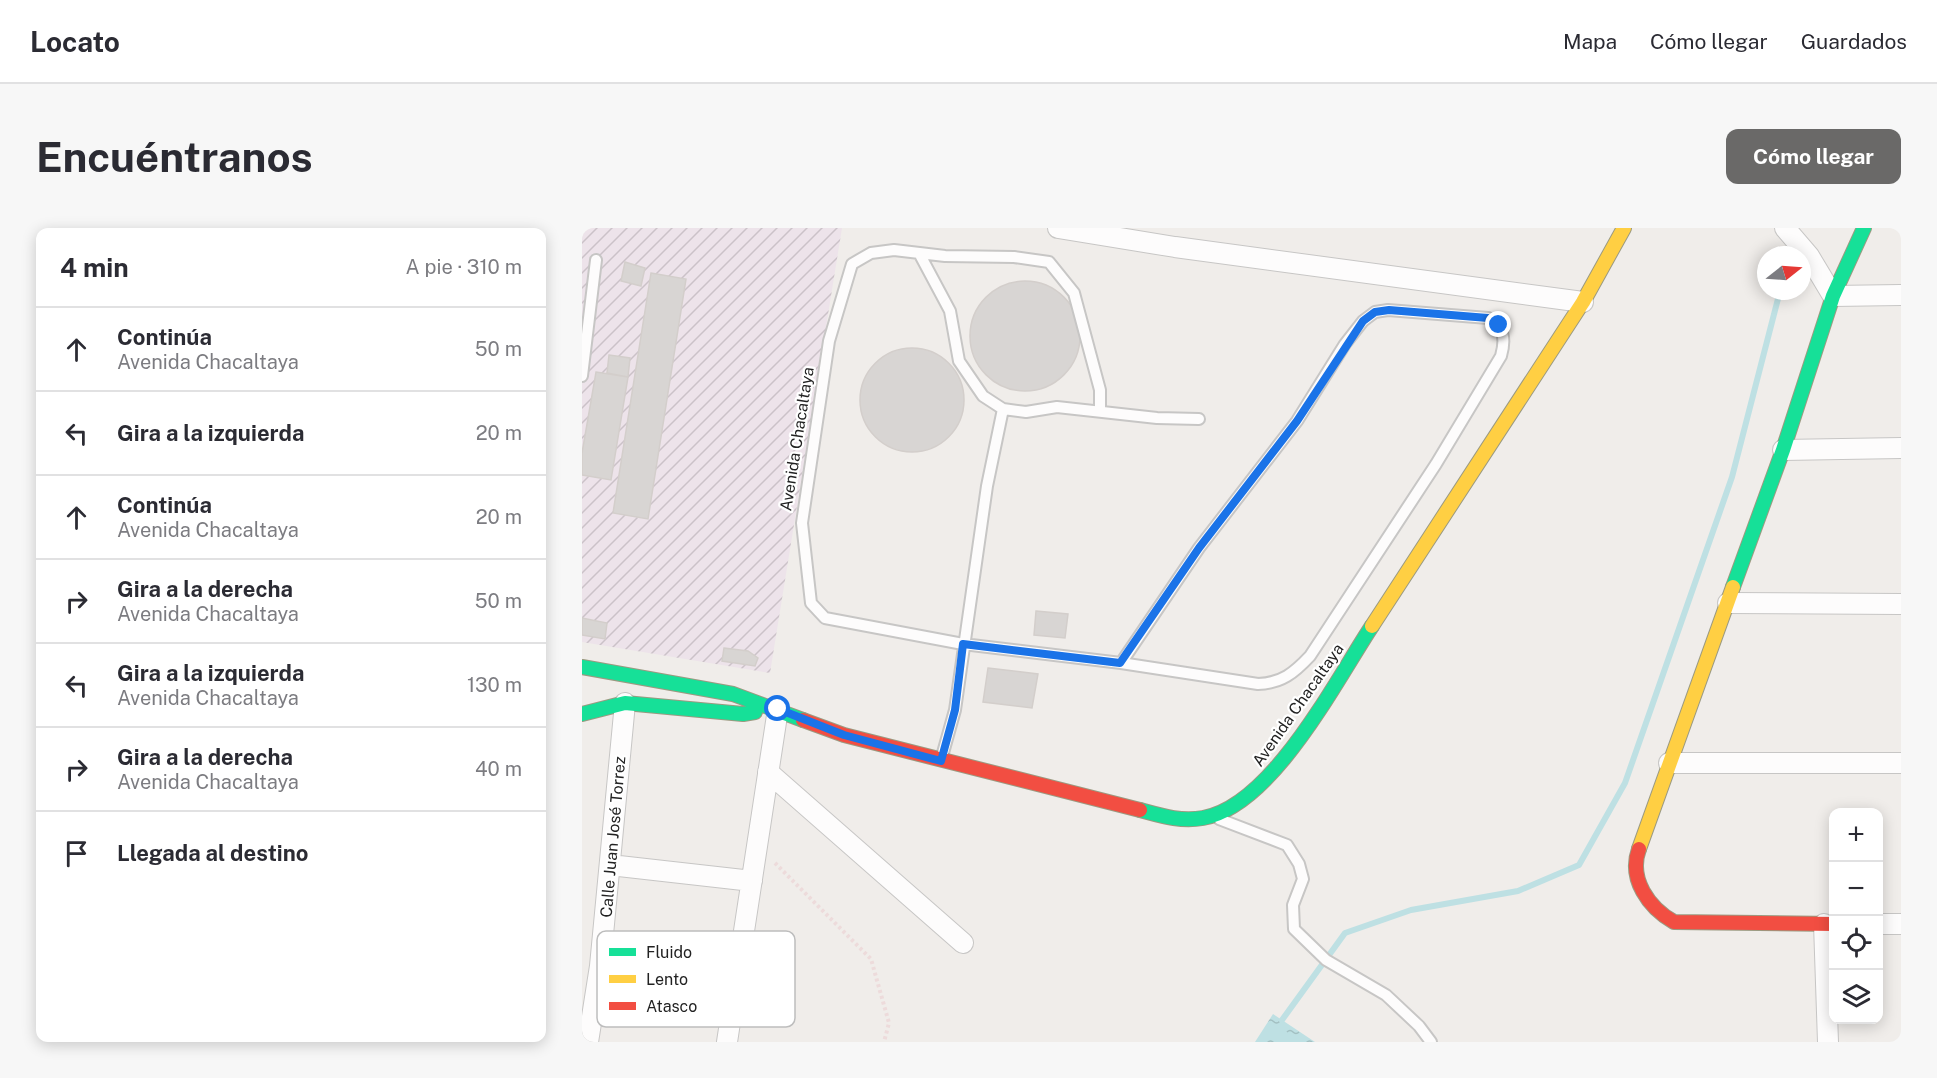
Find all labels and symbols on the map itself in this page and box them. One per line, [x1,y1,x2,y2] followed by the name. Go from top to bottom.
[1757,246,1811,300] north arrow
[1485,311,1511,337] route end
[776,366,818,512] street label: Avenida Chacaltaya
[1248,640,1348,770] street label: Avenida Chacaltaya
[764,695,790,721] route start
[596,755,630,918] street label: Calle Juan José Torrez
[597,931,795,1027] legend
[646,943,692,962] text: Fluido
[646,970,688,989] text: Lento
[646,997,697,1016] text: Atasco

